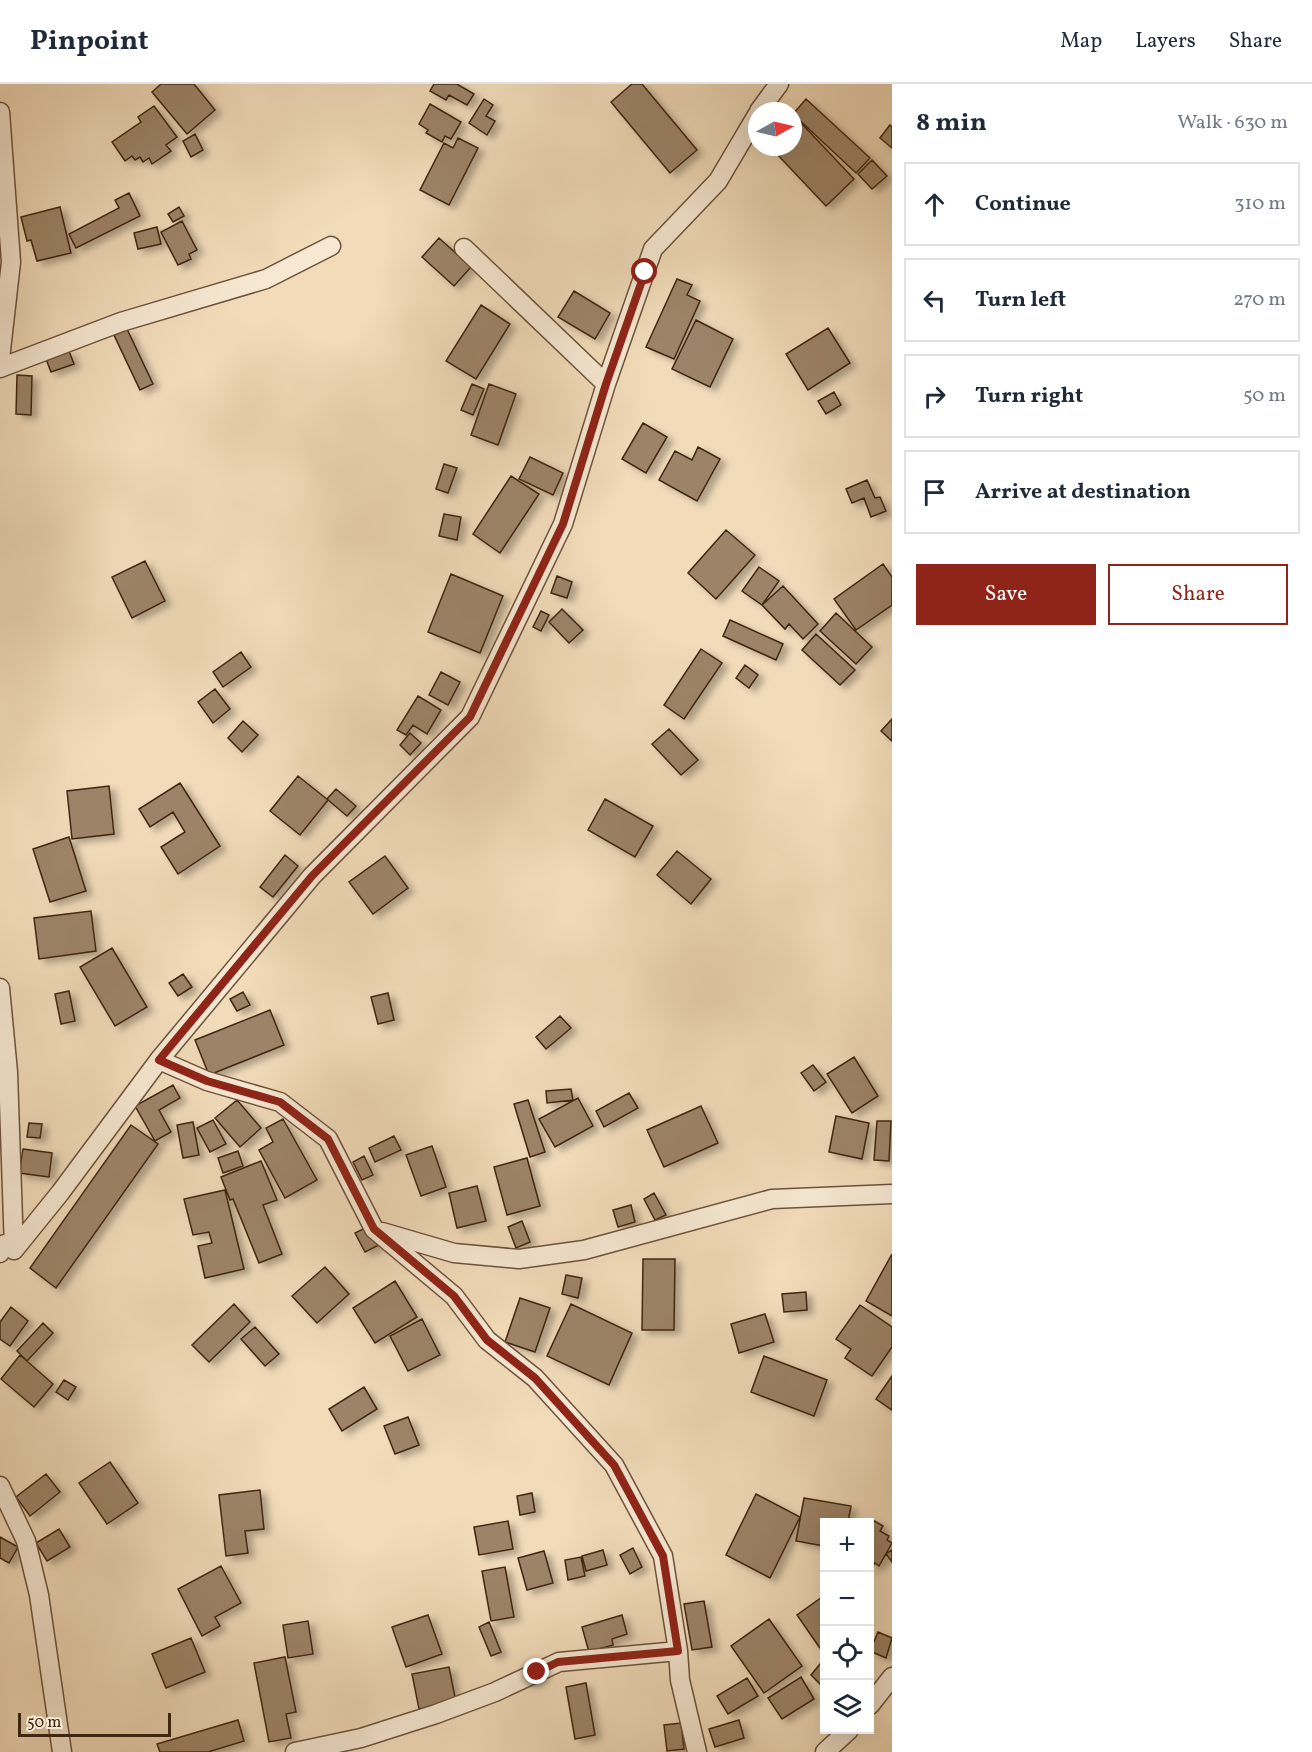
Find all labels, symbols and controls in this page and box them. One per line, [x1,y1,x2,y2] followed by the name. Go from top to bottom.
[30,22,148,61] text: Pinpoint
[1060,27,1102,56] text: Map
[1135,27,1196,56] text: Layers
[1229,27,1282,56] text: Share
[748,102,802,156] north arrow
[916,105,987,141] text: 8 min
[1177,109,1288,137] text: Walk · 630 m
[918,188,951,221] icon: ahead
[975,189,1071,220] text: Continue
[1234,190,1286,218] text: 310 m
[631,258,657,284] route start
[918,284,951,317] icon: left
[975,285,1066,316] text: Turn left
[1233,286,1286,314] text: 270 m
[918,380,951,413] icon: right
[975,381,1083,412] text: Turn right
[1243,382,1286,410] text: 50 m
[918,476,951,509] icon: arrive
[975,477,1191,508] text: Arrive at destination
[916,564,1096,625] button: Save
[1108,564,1288,625] button: Share
[820,1518,874,1734] map controls
[820,1518,874,1572] button: +
[820,1572,874,1626] button: −
[820,1626,874,1680] button: locate
[523,1658,549,1684] route end
[820,1680,874,1734] button: layers
[18,1710,171,1738] scale bar
[27,1712,61,1734] text: 50 m

